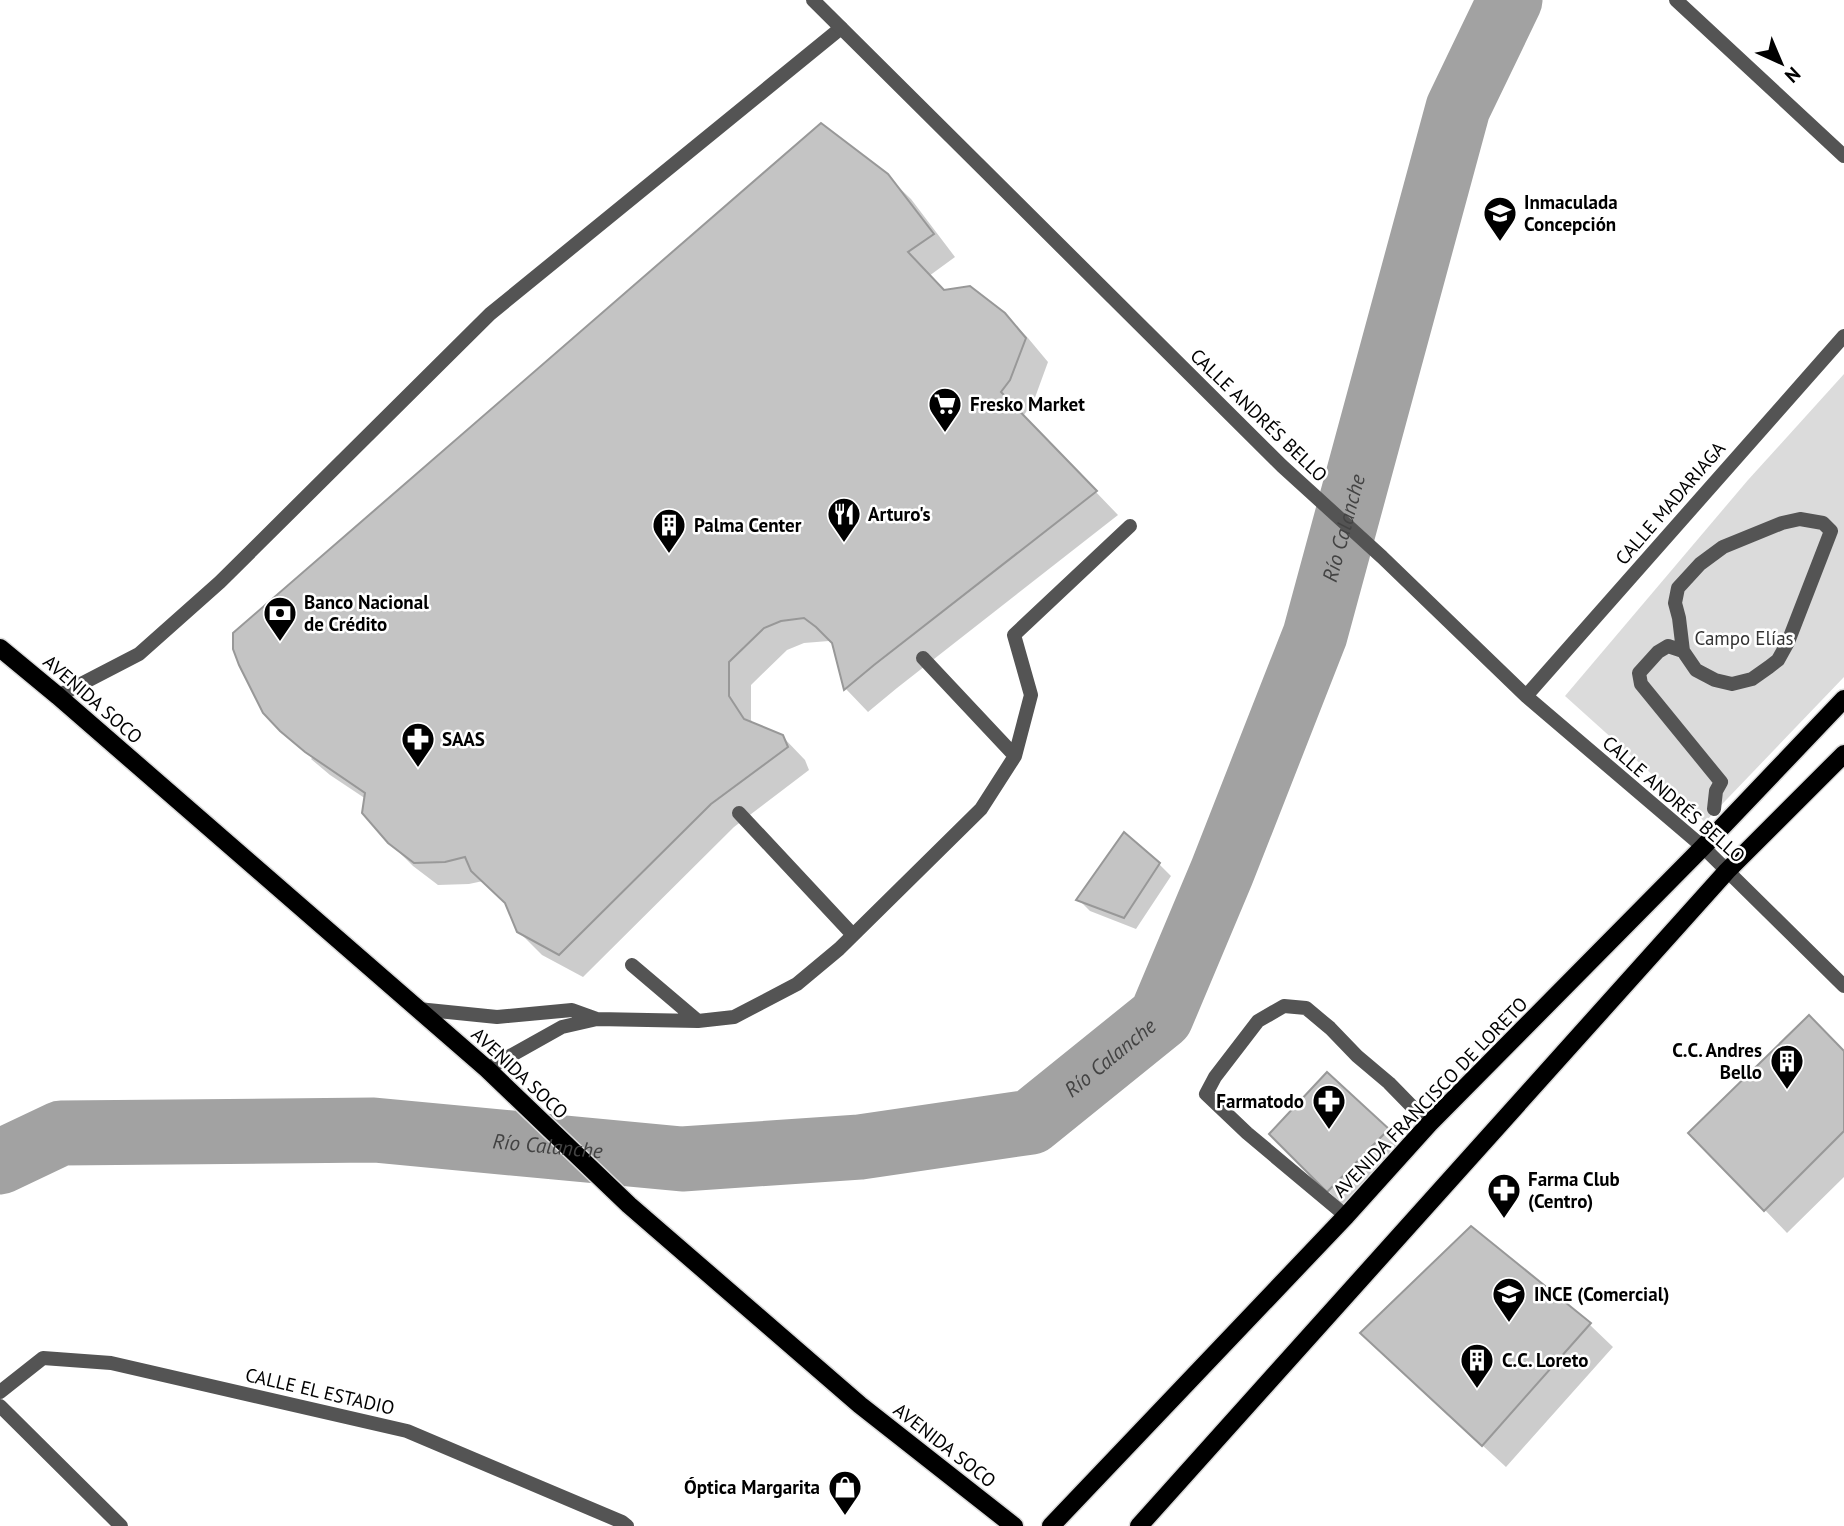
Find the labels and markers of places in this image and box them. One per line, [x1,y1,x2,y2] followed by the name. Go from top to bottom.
[1524,190,1618,236] place label: Inmaculada Concepción
[1481,194,1519,243] school or university icon: Inmaculada Concepción
[926,385,964,434] supermarket icon: Fresko Market
[970,392,1085,416] place label: Fresko Market
[825,495,863,544] restaurant icon: Arturo's
[868,502,931,526] place label: Arturo's
[650,506,688,555] building icon: Palma Center
[694,513,802,537] place label: Palma Center
[304,590,429,636] place label: Banco Nacional de Crédito
[261,594,299,643] bank icon: Banco Nacional de Crédito
[399,720,437,769] pharmacy icon: SAAS
[442,727,485,751] place label: SAAS
[1672,1038,1762,1084] place label: C.C. Andres Bello
[1768,1042,1806,1091] building icon: C.C. Andres Bello
[1310,1082,1348,1131] pharmacy icon: Farmatodo
[1216,1089,1304,1113] place label: Farmatodo
[1528,1167,1620,1213] place label: Farma Club (Centro)
[1485,1171,1523,1220] pharmacy icon: Farma Club (Centro)
[1490,1275,1528,1324] school or university icon: INCE (Comercial)
[1534,1282,1669,1306] place label: INCE (Comercial)
[1458,1341,1496,1390] building icon: C.C. Loreto
[1502,1348,1588,1372] place label: C.C. Loreto
[826,1468,864,1517] shop icon: Óptica Margarita
[684,1475,820,1499] place label: Óptica Margarita

